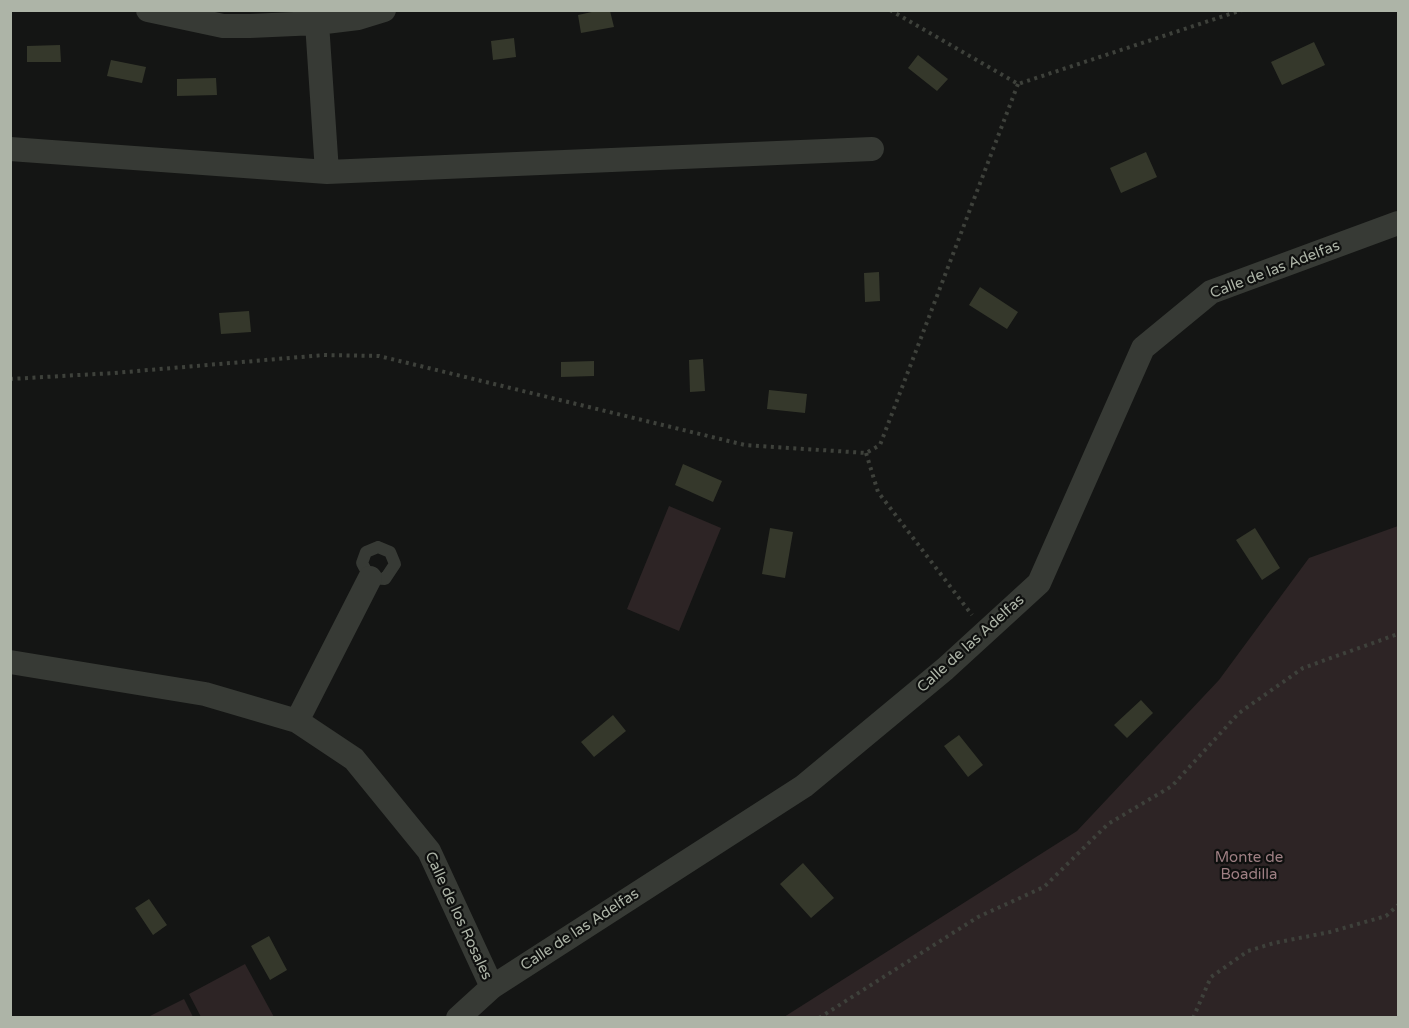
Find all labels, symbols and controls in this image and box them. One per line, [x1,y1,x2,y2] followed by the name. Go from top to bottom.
[1208,237,1342,303] street label: Calle de las Adelfas
[914,591,1028,697] street label: Calle de las Adelfas
[420,849,496,983] street label: Calle de los Rosales
[1215,849,1283,884] park label: Monte de Boadilla
[517,885,643,975] street label: Calle de las Adelfas

